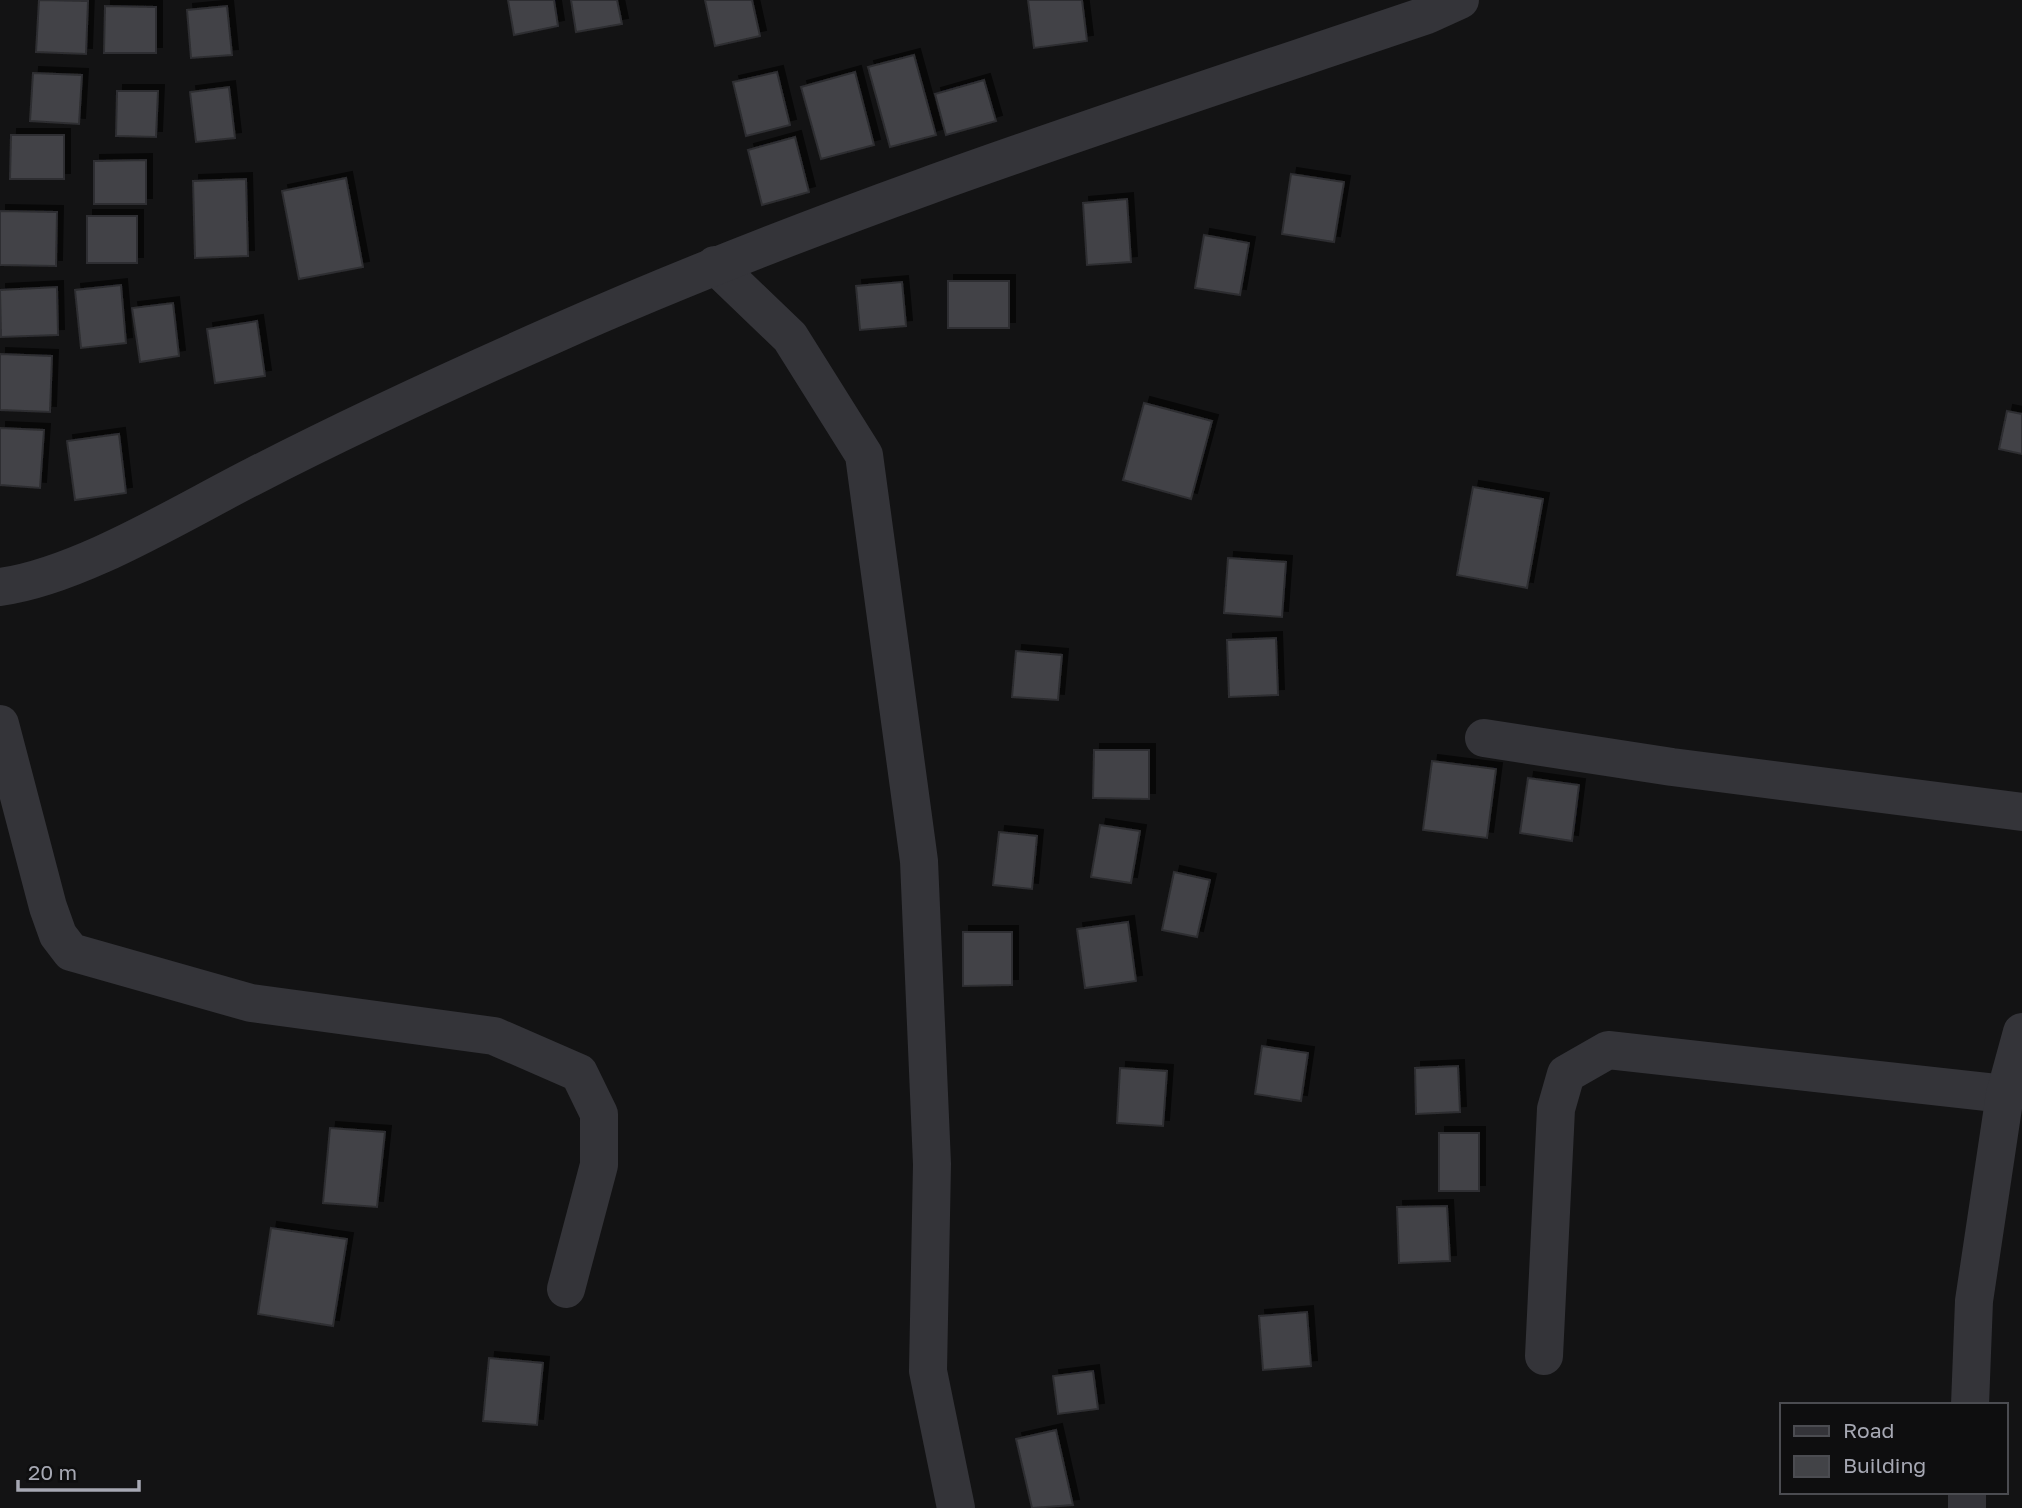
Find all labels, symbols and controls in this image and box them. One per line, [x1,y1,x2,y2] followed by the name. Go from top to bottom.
[1780,1403,2008,1494] legend
[1843,1417,1894,1443] text: Road
[18,1448,138,1492] scale bar
[1843,1452,1926,1478] text: Building
[28,1459,77,1485] text: 20 m

